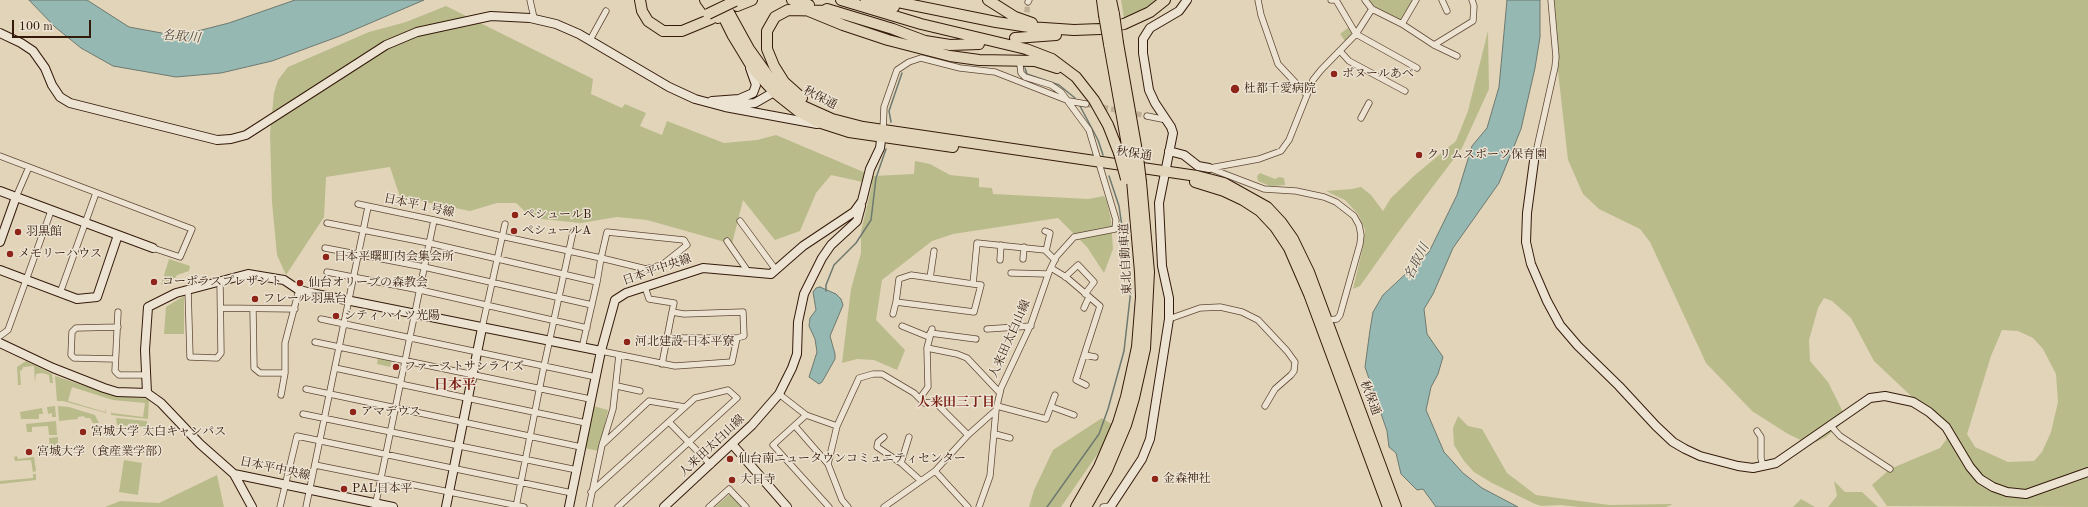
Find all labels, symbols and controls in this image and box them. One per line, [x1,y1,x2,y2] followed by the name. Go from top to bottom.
[14,12,93,38] scale bar
[19,21,53,33] text: 100 m
[161,28,201,46] water label: 名取川
[1342,67,1414,81] place label: ボヌールあべ
[1329,69,1339,79] marker: ボヌールあべ
[1244,82,1316,96] place label: 杜都千愛病院
[801,83,839,113] street label: 秋保通
[1229,83,1241,95] marker: 杜都千愛病院
[1115,144,1153,164] street label: 秋保通
[1427,148,1547,162] place label: クリムスポーツ保育園
[1414,150,1424,160] marker: クリムスポーツ保育園
[382,191,456,221] street label: 日本平１号線
[523,208,591,222] place label: ぺシュールB
[510,210,520,220] marker: ぺシュールB
[1117,223,1135,295] street label: 東北自動車道
[522,224,591,238] place label: ペシュールA
[26,225,62,239] place label: 羽黒館
[509,226,519,236] marker: ペシュールA
[13,227,23,237] marker: 羽黒館
[1401,241,1433,283] water label: 名取川
[18,247,102,261] place label: メモリーハウス
[5,249,15,259] marker: メモリーハウス
[334,250,454,264] place label: 日本平曙町内会集会所
[621,251,693,289] street label: 日本平中央線
[321,252,331,262] marker: 日本平曙町内会集会所
[162,275,282,289] place label: コーポラスプレザント
[308,276,428,290] place label: 仙台オリーブの森教会
[149,277,159,287] marker: コーポラスプレザント
[295,278,305,288] marker: 仙台オリーブの森教会
[263,292,347,306] place label: フレール羽黒台
[250,294,260,304] marker: フレール羽黒台
[986,298,1034,380] street label: 人来田太白山線
[344,309,440,323] place label: シティハイツ光陽
[331,311,341,321] marker: シティハイツ光陽
[635,335,734,349] place label: 河北建設 日本平寮
[622,337,632,347] marker: 河北建設 日本平寮
[404,360,524,374] place label: ファーストサンライズ
[391,362,401,372] marker: ファーストサンライズ
[434,377,476,393] district label: 日本平
[1357,379,1383,417] street label: 秋保通
[917,395,995,411] district label: 人来田三丁目
[361,405,421,419] place label: アマデウス
[348,407,358,417] marker: アマデウス
[676,412,748,480] street label: 人来田太白山線
[91,425,226,439] place label: 宮城大学 太白キャンパス
[78,427,88,437] marker: 宮城大学 太白キャンパス
[37,445,169,459] place label: 宮城大学（食産業学部）
[24,447,34,457] marker: 宮城大学（食産業学部）
[738,452,966,466] place label: 仙台南ニュータウンコミュニティセンター
[238,454,312,484] street label: 日本平中央線
[725,454,735,464] marker: 仙台南ニュータウンコミュニティセンター
[1163,472,1211,486] place label: 金森神社
[740,473,776,487] place label: 大日寺
[1150,474,1160,484] marker: 金森神社
[727,475,737,485] marker: 大日寺
[352,482,413,496] place label: PAL日本平
[339,484,349,494] marker: PAL日本平

